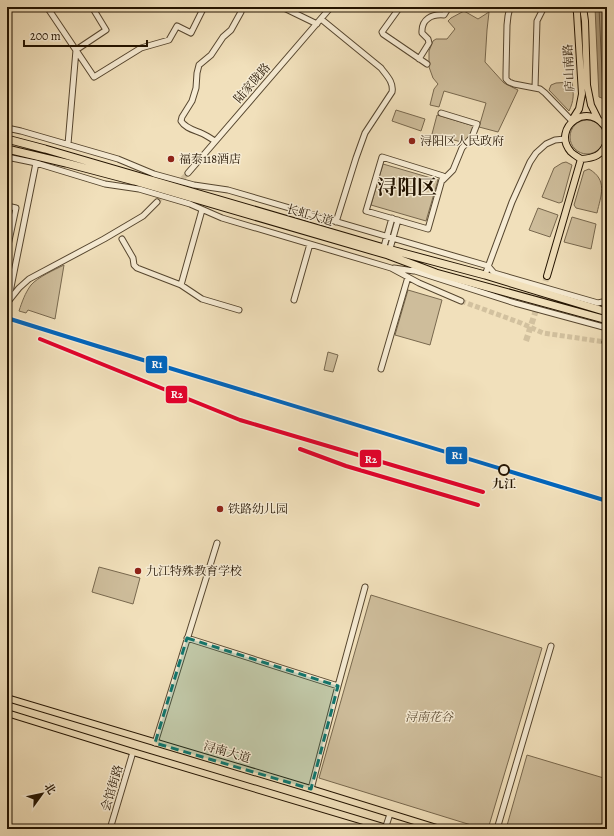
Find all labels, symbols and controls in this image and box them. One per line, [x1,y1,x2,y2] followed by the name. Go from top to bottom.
[24,22,147,48] scale bar
[30,28,61,44] text: 200 m
[560,44,578,92] street label: 庐山南路
[230,60,274,106] street label: 陆家陇路
[420,133,504,149] place label: 浔阳区人民政府
[407,136,417,146] marker: 浔阳区人民政府
[179,151,241,167] place label: 福泰118酒店
[166,154,176,164] marker: 福泰118酒店
[377,174,437,201] district label: 浔阳区
[285,201,335,229] street label: 长虹大道
[145,355,168,374] line badge: R1
[152,357,163,372] text: R1
[165,385,188,404] line badge: R2
[171,387,184,402] text: R2
[445,446,468,465] line badge: R1
[452,448,463,463] text: R1
[359,449,382,468] line badge: R2
[365,452,378,467] text: R2
[498,464,510,476] marker: 九江
[492,476,516,492] place label: 九江
[228,501,288,517] place label: 铁路幼儿园
[215,504,225,514] marker: 铁路幼儿园
[146,563,242,579] place label: 九江特殊教育学校
[133,566,143,576] marker: 九江特殊教育学校
[405,709,454,725] park label: 浔南花谷
[202,738,252,766] street label: 浔南大道
[97,763,127,813] street label: 会馆街路
[22,774,62,814] north arrow
[41,780,59,798] text: 北

